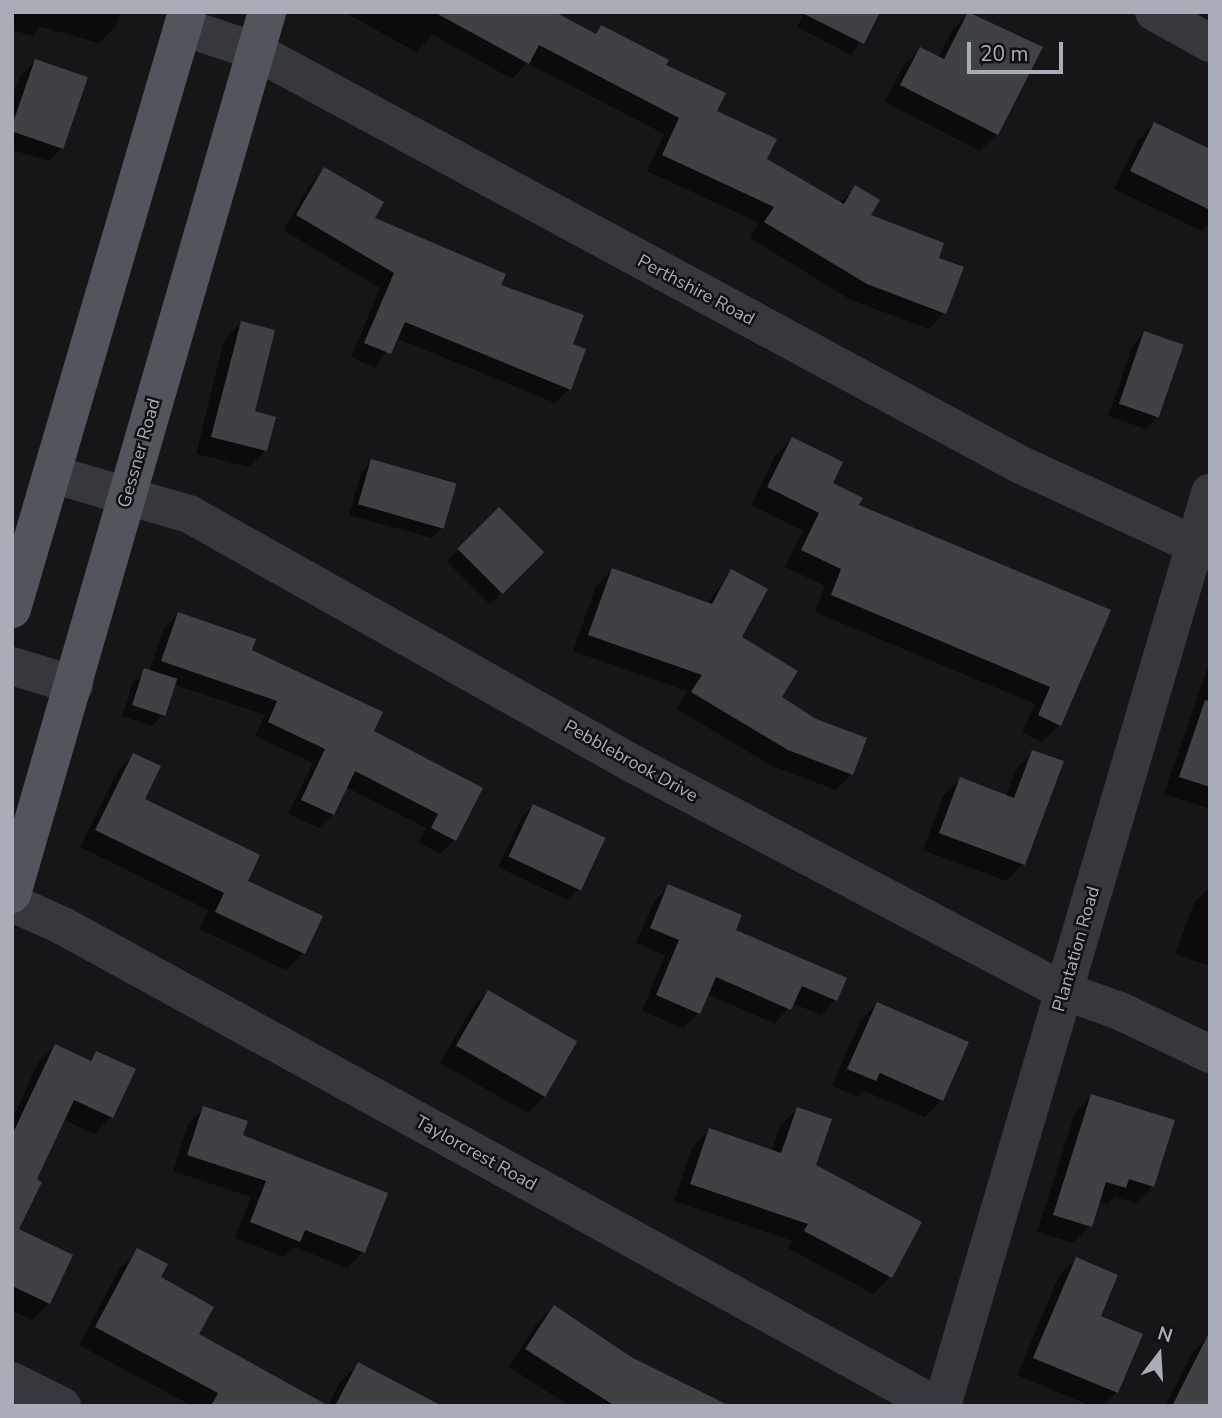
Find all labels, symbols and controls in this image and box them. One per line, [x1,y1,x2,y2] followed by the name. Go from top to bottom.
[970,28,1066,72] scale bar
[980,40,1029,68] text: 20 m
[634,250,758,330] street label: Perthshire Road
[113,396,165,510] street label: Gessner Road
[560,715,702,807] street label: Pebblebrook Drive
[1048,884,1104,1014] street label: Plantation Road
[412,1111,540,1195] street label: Taylorcrest Road
[1124,1320,1194,1390] north arrow
[1155,1320,1176,1349] text: N

